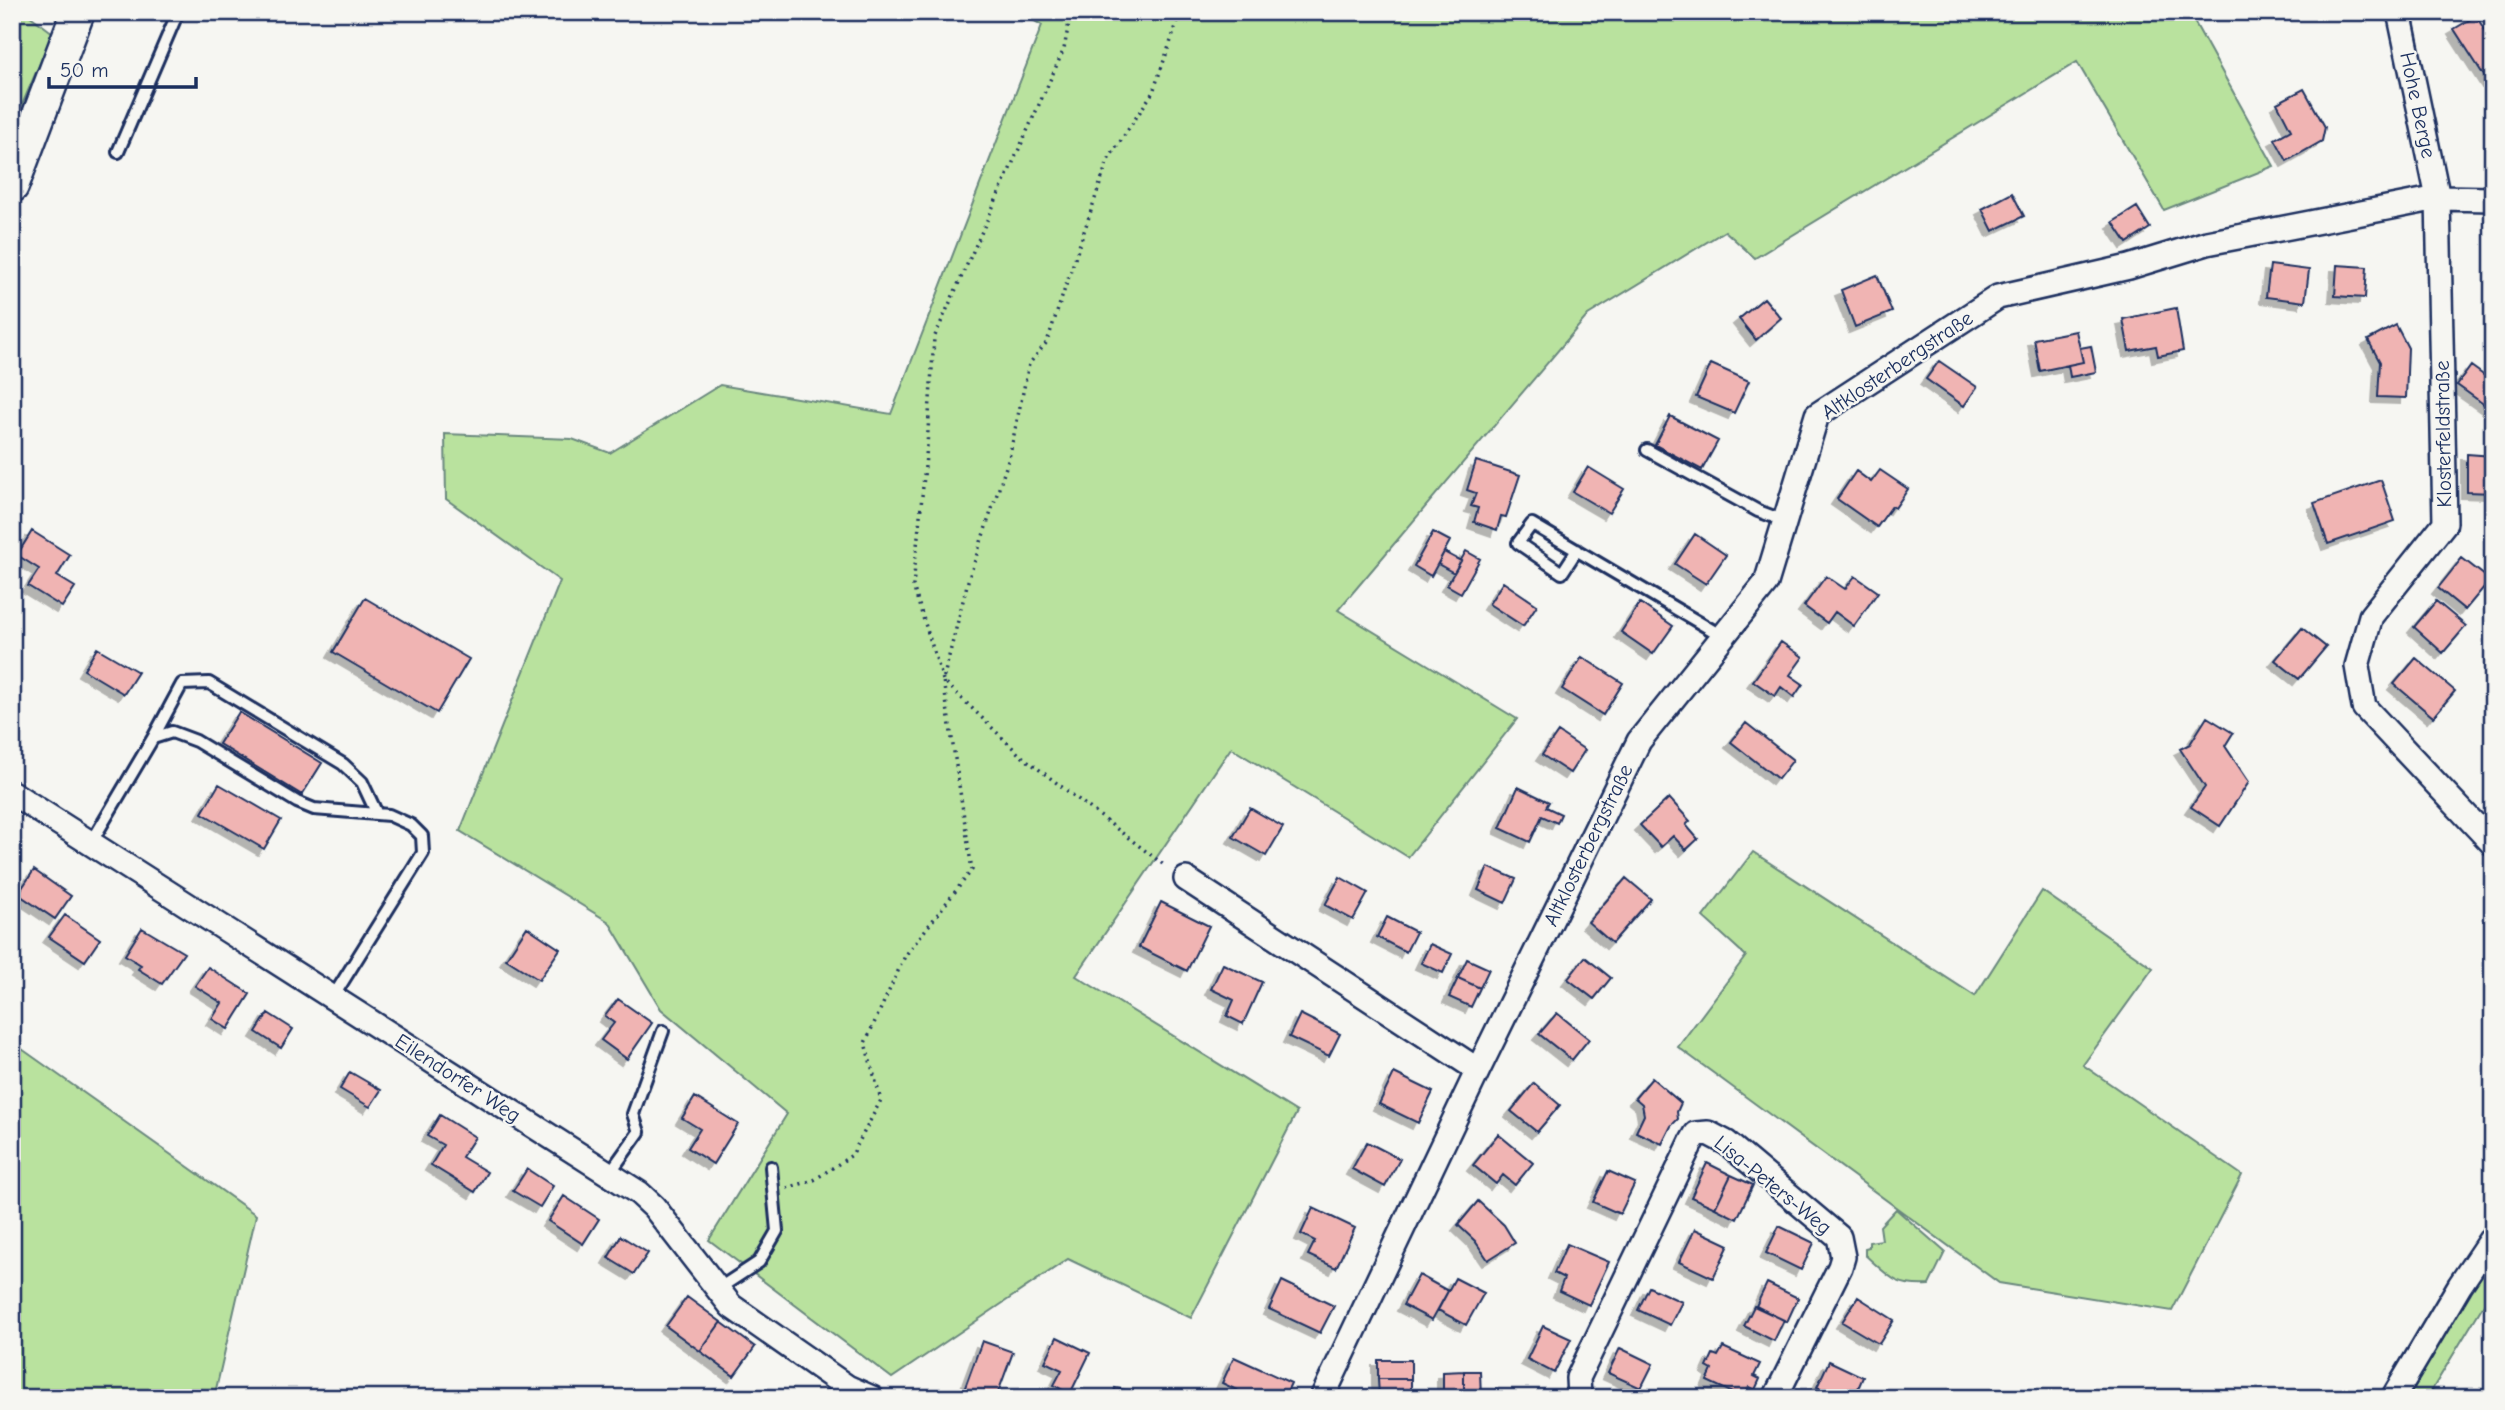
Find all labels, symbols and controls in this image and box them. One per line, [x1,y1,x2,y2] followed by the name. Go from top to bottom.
[49,46,196,90] scale bar
[2395,50,2441,160] street label: Hohe Berge
[60,58,109,82] text: 50 m
[1817,306,1977,424] street label: Altklosterbergstraße
[2430,360,2456,508] street label: Klosterfeldstraße
[1538,760,1638,930] street label: Altklosterbergstraße
[391,1029,525,1127] street label: Eilendorfer Weg
[1710,1130,1836,1240] street label: Lisa-Peters-Weg

